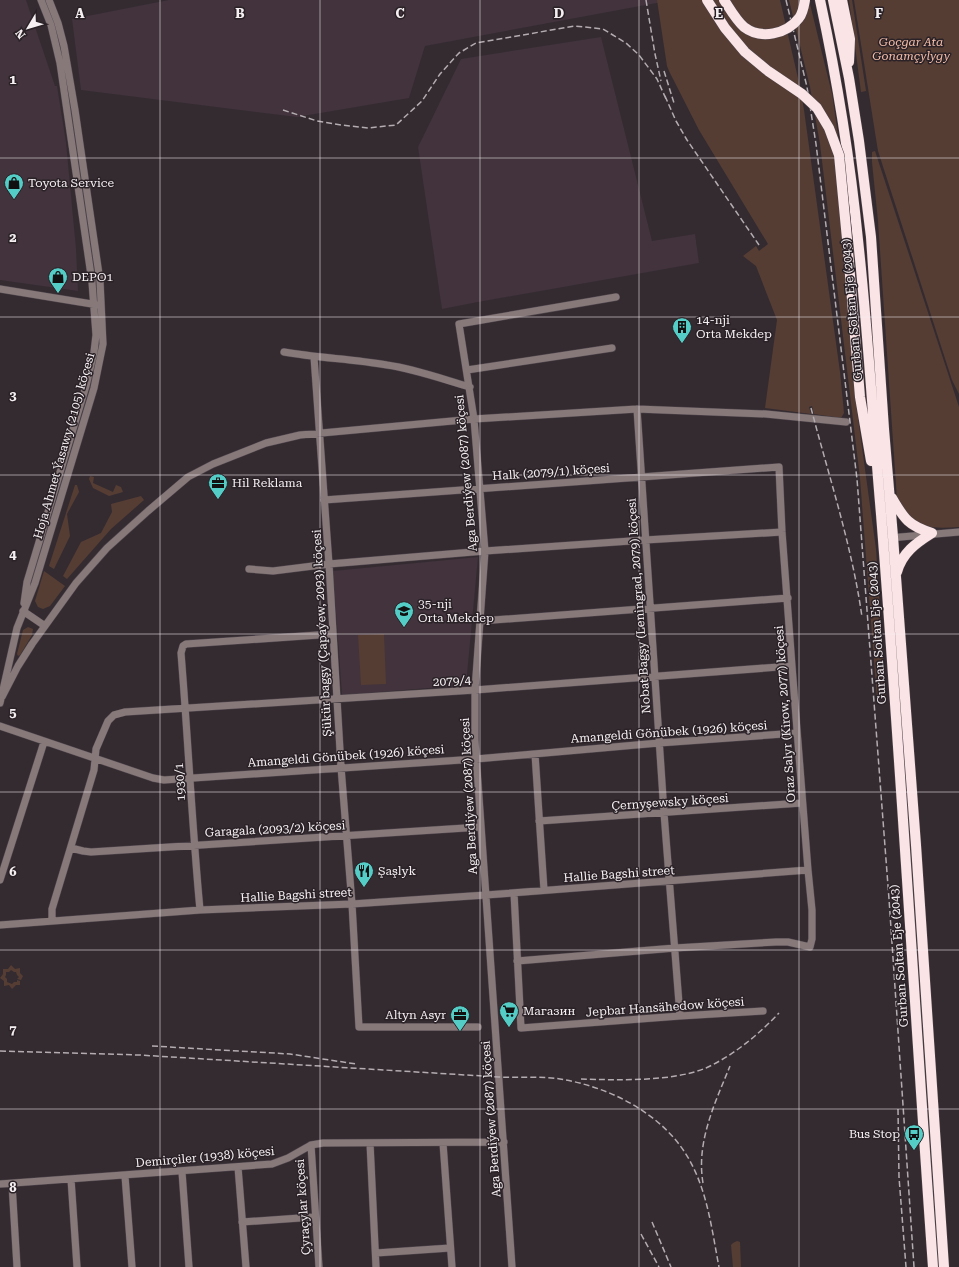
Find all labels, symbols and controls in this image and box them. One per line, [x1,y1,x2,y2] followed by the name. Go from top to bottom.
[75,6,85,21] text: A
[235,6,245,21] text: B
[395,6,405,21] text: C
[554,6,564,21] text: D
[715,6,723,21] text: E
[875,6,883,21] text: F
[8,8,48,48] north arrow
[12,26,28,41] text: N
[872,35,951,63] park label: Goçgar Ata Gonamçylygy
[9,72,17,87] text: 1
[3,172,25,200] shop icon: Toyota Service
[28,176,114,190] place label: Toyota Service
[9,230,17,245] text: 2
[839,238,865,382] street label: Gurban Soltan Eje (2043)
[47,266,69,294] shop icon: DEPO1
[72,270,113,284] place label: DEPO1
[696,313,772,341] place label: 14-nji Orta Mekdep
[671,316,693,344] building icon: 14-nji Orta Mekdep
[31,351,97,541] street label: Hoja Ahmet Ýasawy (2105) köçesi
[9,388,17,403] text: 3
[452,394,480,552] street label: Aga Berdiýew (2087) köçesi
[492,461,610,483] street label: Halk (2079/1) köçesi
[207,472,229,500] office icon: Hil Reklama
[232,476,303,490] place label: Hil Reklama
[624,498,654,714] street label: Nobat Bagşy (Leningrad, 2079) köçesi
[310,529,334,737] street label: Şükür bagşy (Çapaýew, 2093) köçesi
[9,547,17,562] text: 4
[865,561,889,705] street label: Gurban Soltan Eje (2043)
[418,597,494,625] place label: 35-nji Orta Mekdep
[393,600,415,628] school or university icon: 35-nji Orta Mekdep
[772,625,798,803] street label: Oraz Salyr (Kirow, 2077) köçesi
[432,673,472,689] street label: 2079/4
[9,705,17,720] text: 5
[458,717,480,875] street label: Aga Berdiýew (2087) köçesi
[570,718,768,746] street label: Amangeldi Gönübek (1926) köçesi
[247,742,445,770] street label: Amangeldi Gönübek (1926) köçesi
[172,762,188,802] street label: 1930/1
[611,791,729,813] street label: Çernyşewsky köçesi
[204,818,346,840] street label: Garagala (2093/2) köçesi
[353,860,375,888] restaurant icon: Şaşlyk
[563,863,676,885] street label: Hallie Bagshi street
[9,864,17,879] text: 6
[378,864,417,878] place label: Şaşlyk
[887,884,911,1028] street label: Gurban Soltan Eje (2043)
[240,885,353,905] street label: Hallie Bagshi street
[585,994,745,1020] street label: Jepbar Hansähedow köçesi
[498,1000,520,1028] supermarket icon: Магазин
[449,1004,471,1032] office icon: Altyn Asyr
[523,1004,576,1018] place label: Магазин
[385,1008,446,1022] place label: Altyn Asyr
[9,1022,17,1037] text: 7
[479,1040,503,1198] street label: Aga Berdiýew (2087) köçesi
[903,1123,925,1151] bus stop icon: Bus Stop
[849,1127,900,1141] place label: Bus Stop
[135,1144,275,1170] street label: Demirçiler (1938) köçesi
[293,1158,313,1256] street label: Çyraçylar köçesi
[9,1180,17,1195] text: 8

